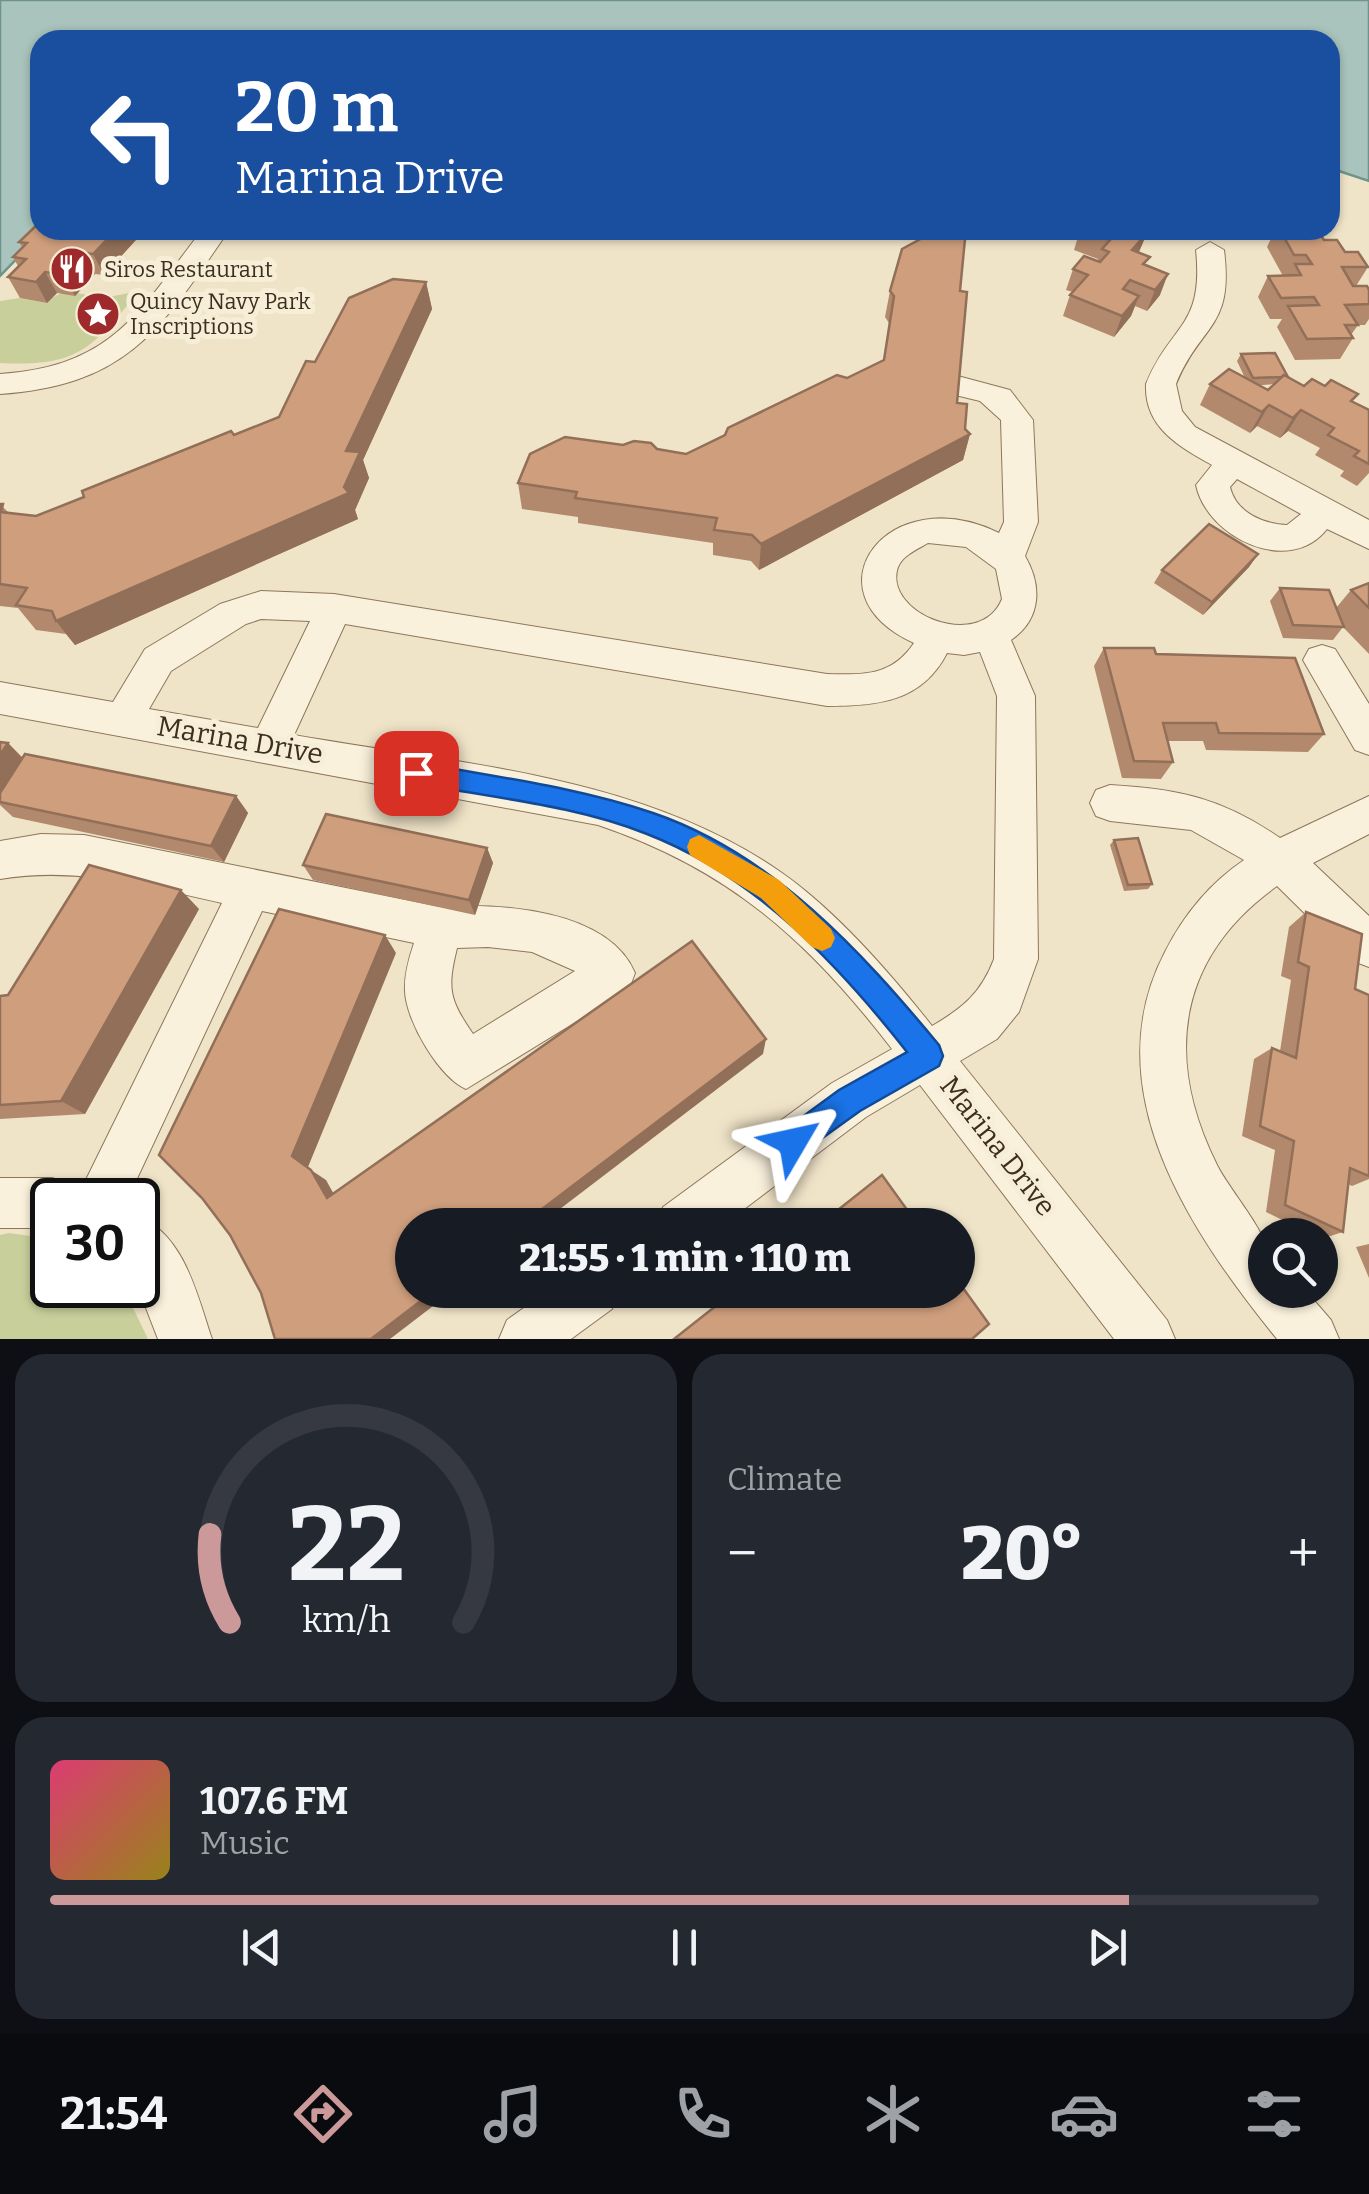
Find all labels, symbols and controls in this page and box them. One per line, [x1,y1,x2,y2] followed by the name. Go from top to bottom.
[235,66,398,150] text: 20 m
[70,70,200,200] icon: left
[235,151,505,205] text: Marina Drive
[49,246,95,292] restaurant icon: Siros Restaurant
[104,256,273,283] place label: Siros Restaurant
[130,288,311,340] place label: Quincy Navy Park Inscriptions
[75,291,121,337] place icon: Quincy Navy Park Inscriptions
[155,709,325,771] street label: Marina Drive
[374,731,459,816] pin
[389,746,444,801] icon: arrive
[933,1070,1063,1222] street label: Marina Drive
[741,1090,845,1194] position arrow
[30,1178,160,1308] speed limit sign: 30
[1248,1218,1338,1308] map controls
[1248,1218,1338,1308] button: search
[519,1235,851,1281] text: 21:55 · 1 min · 110 m
[727,1460,842,1498] text: Climate
[287,1483,405,1608] text: 22
[961,1509,1084,1599] text: 20°
[727,1521,757,1587] text: −
[1288,1521,1319,1587] text: +
[302,1599,390,1641] text: km/h
[200,1778,348,1824] text: 107.6 FM
[200,1824,290,1862] text: Music
[234,1920,289,1975] icon: previous
[657,1920,712,1975] icon: pause
[1080,1920,1135,1975] icon: next
[288,2079,358,2149] icon: directions
[478,2079,548,2149] icon: music
[668,2079,738,2149] icon: phone
[858,2079,928,2149] icon: climate
[1049,2079,1119,2149] icon: car
[1239,2079,1309,2149] icon: filters
[60,2087,167,2141] text: 21:54

